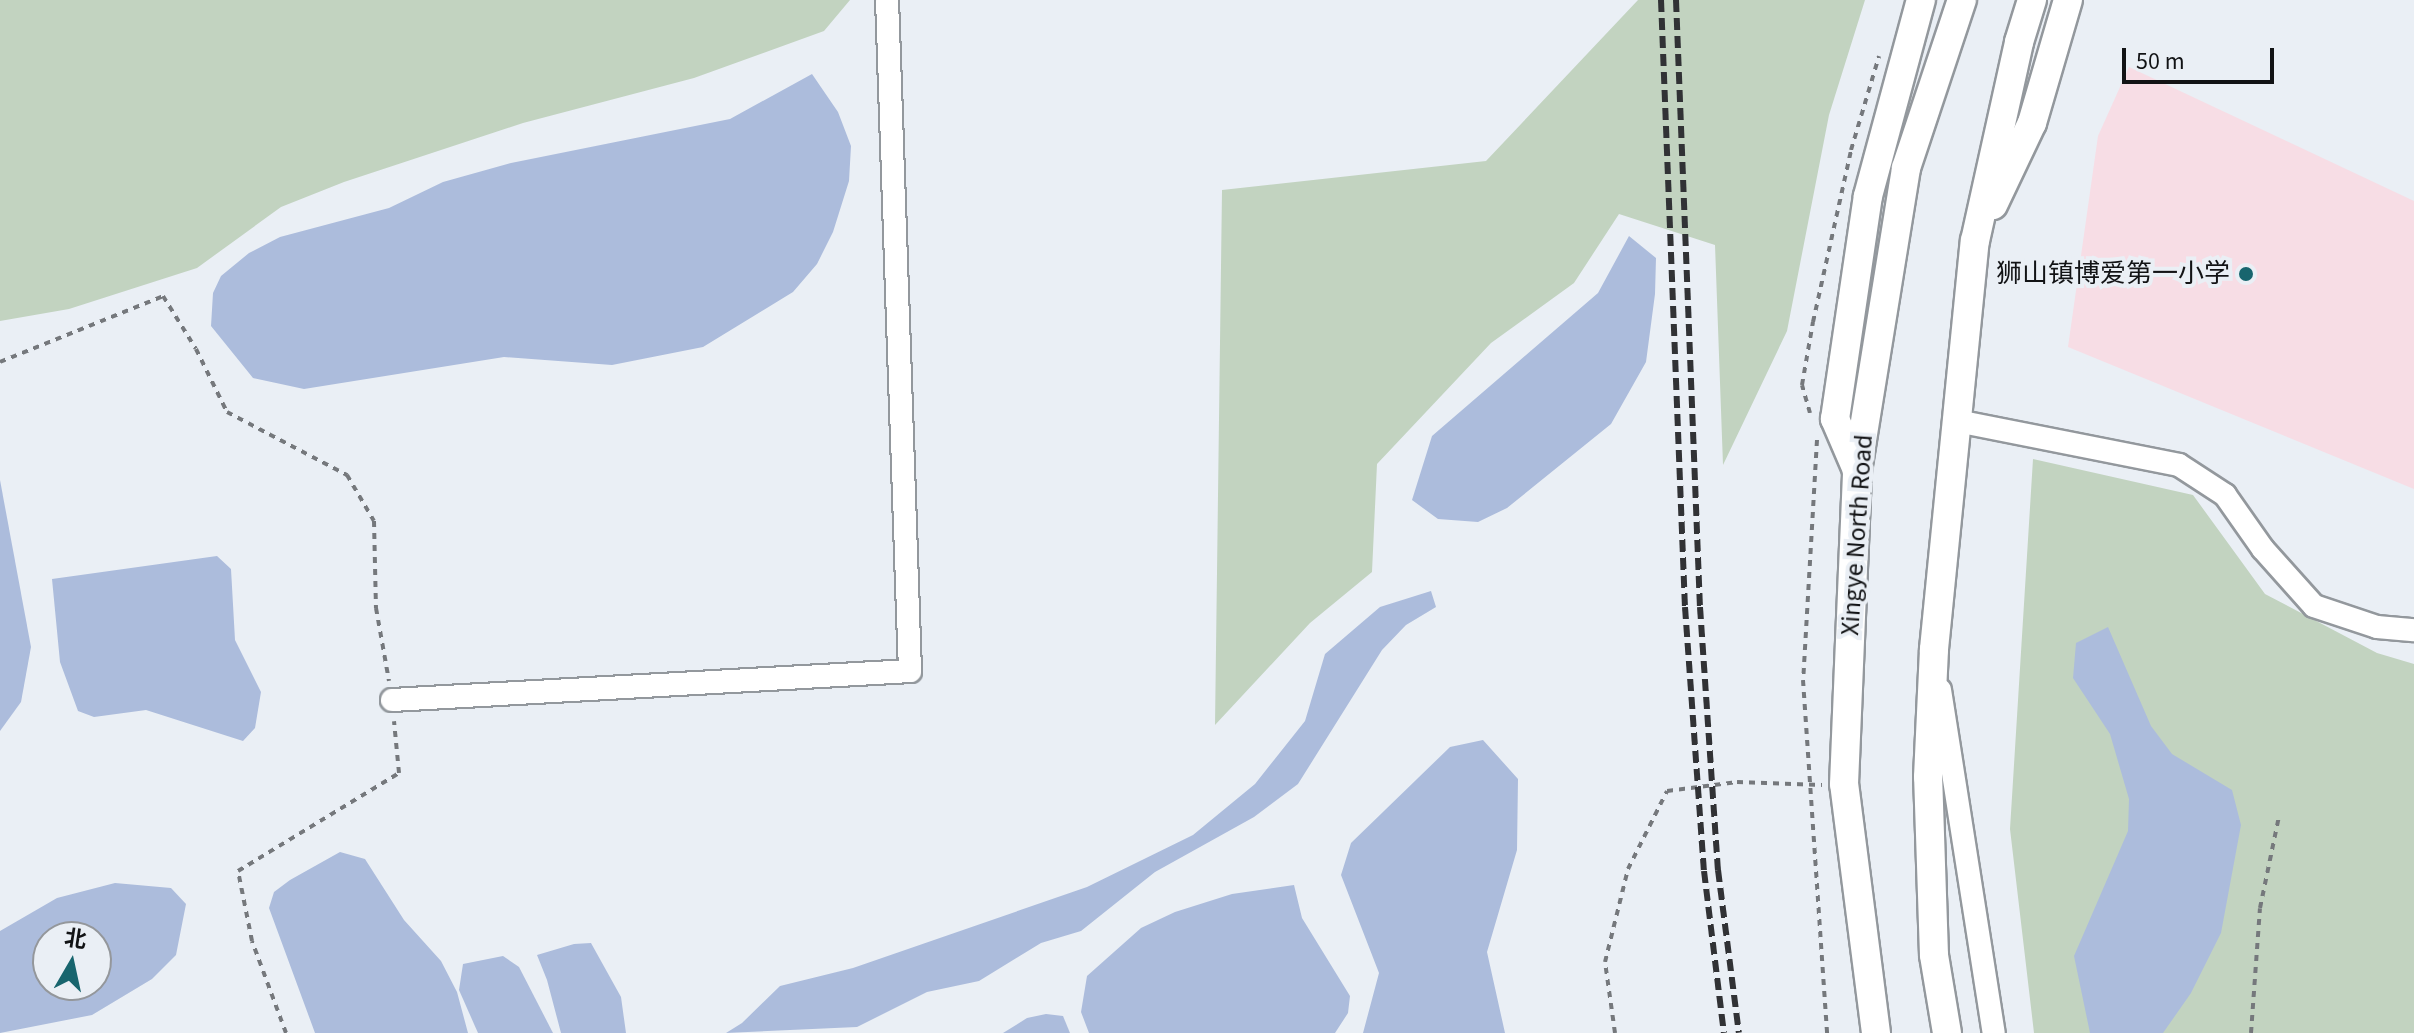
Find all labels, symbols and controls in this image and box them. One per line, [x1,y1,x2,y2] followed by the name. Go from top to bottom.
[2126,32,2278,82] scale bar
[2136,44,2185,79] text: 50 m
[1996,258,2230,290] place label: 狮山镇博爱第一小学
[2237,265,2255,283] marker: 狮山镇博爱第一小学
[1834,433,1880,637] street label: Xingye North Road
[32,921,112,1001] north arrow
[62,922,89,957] text: 北

